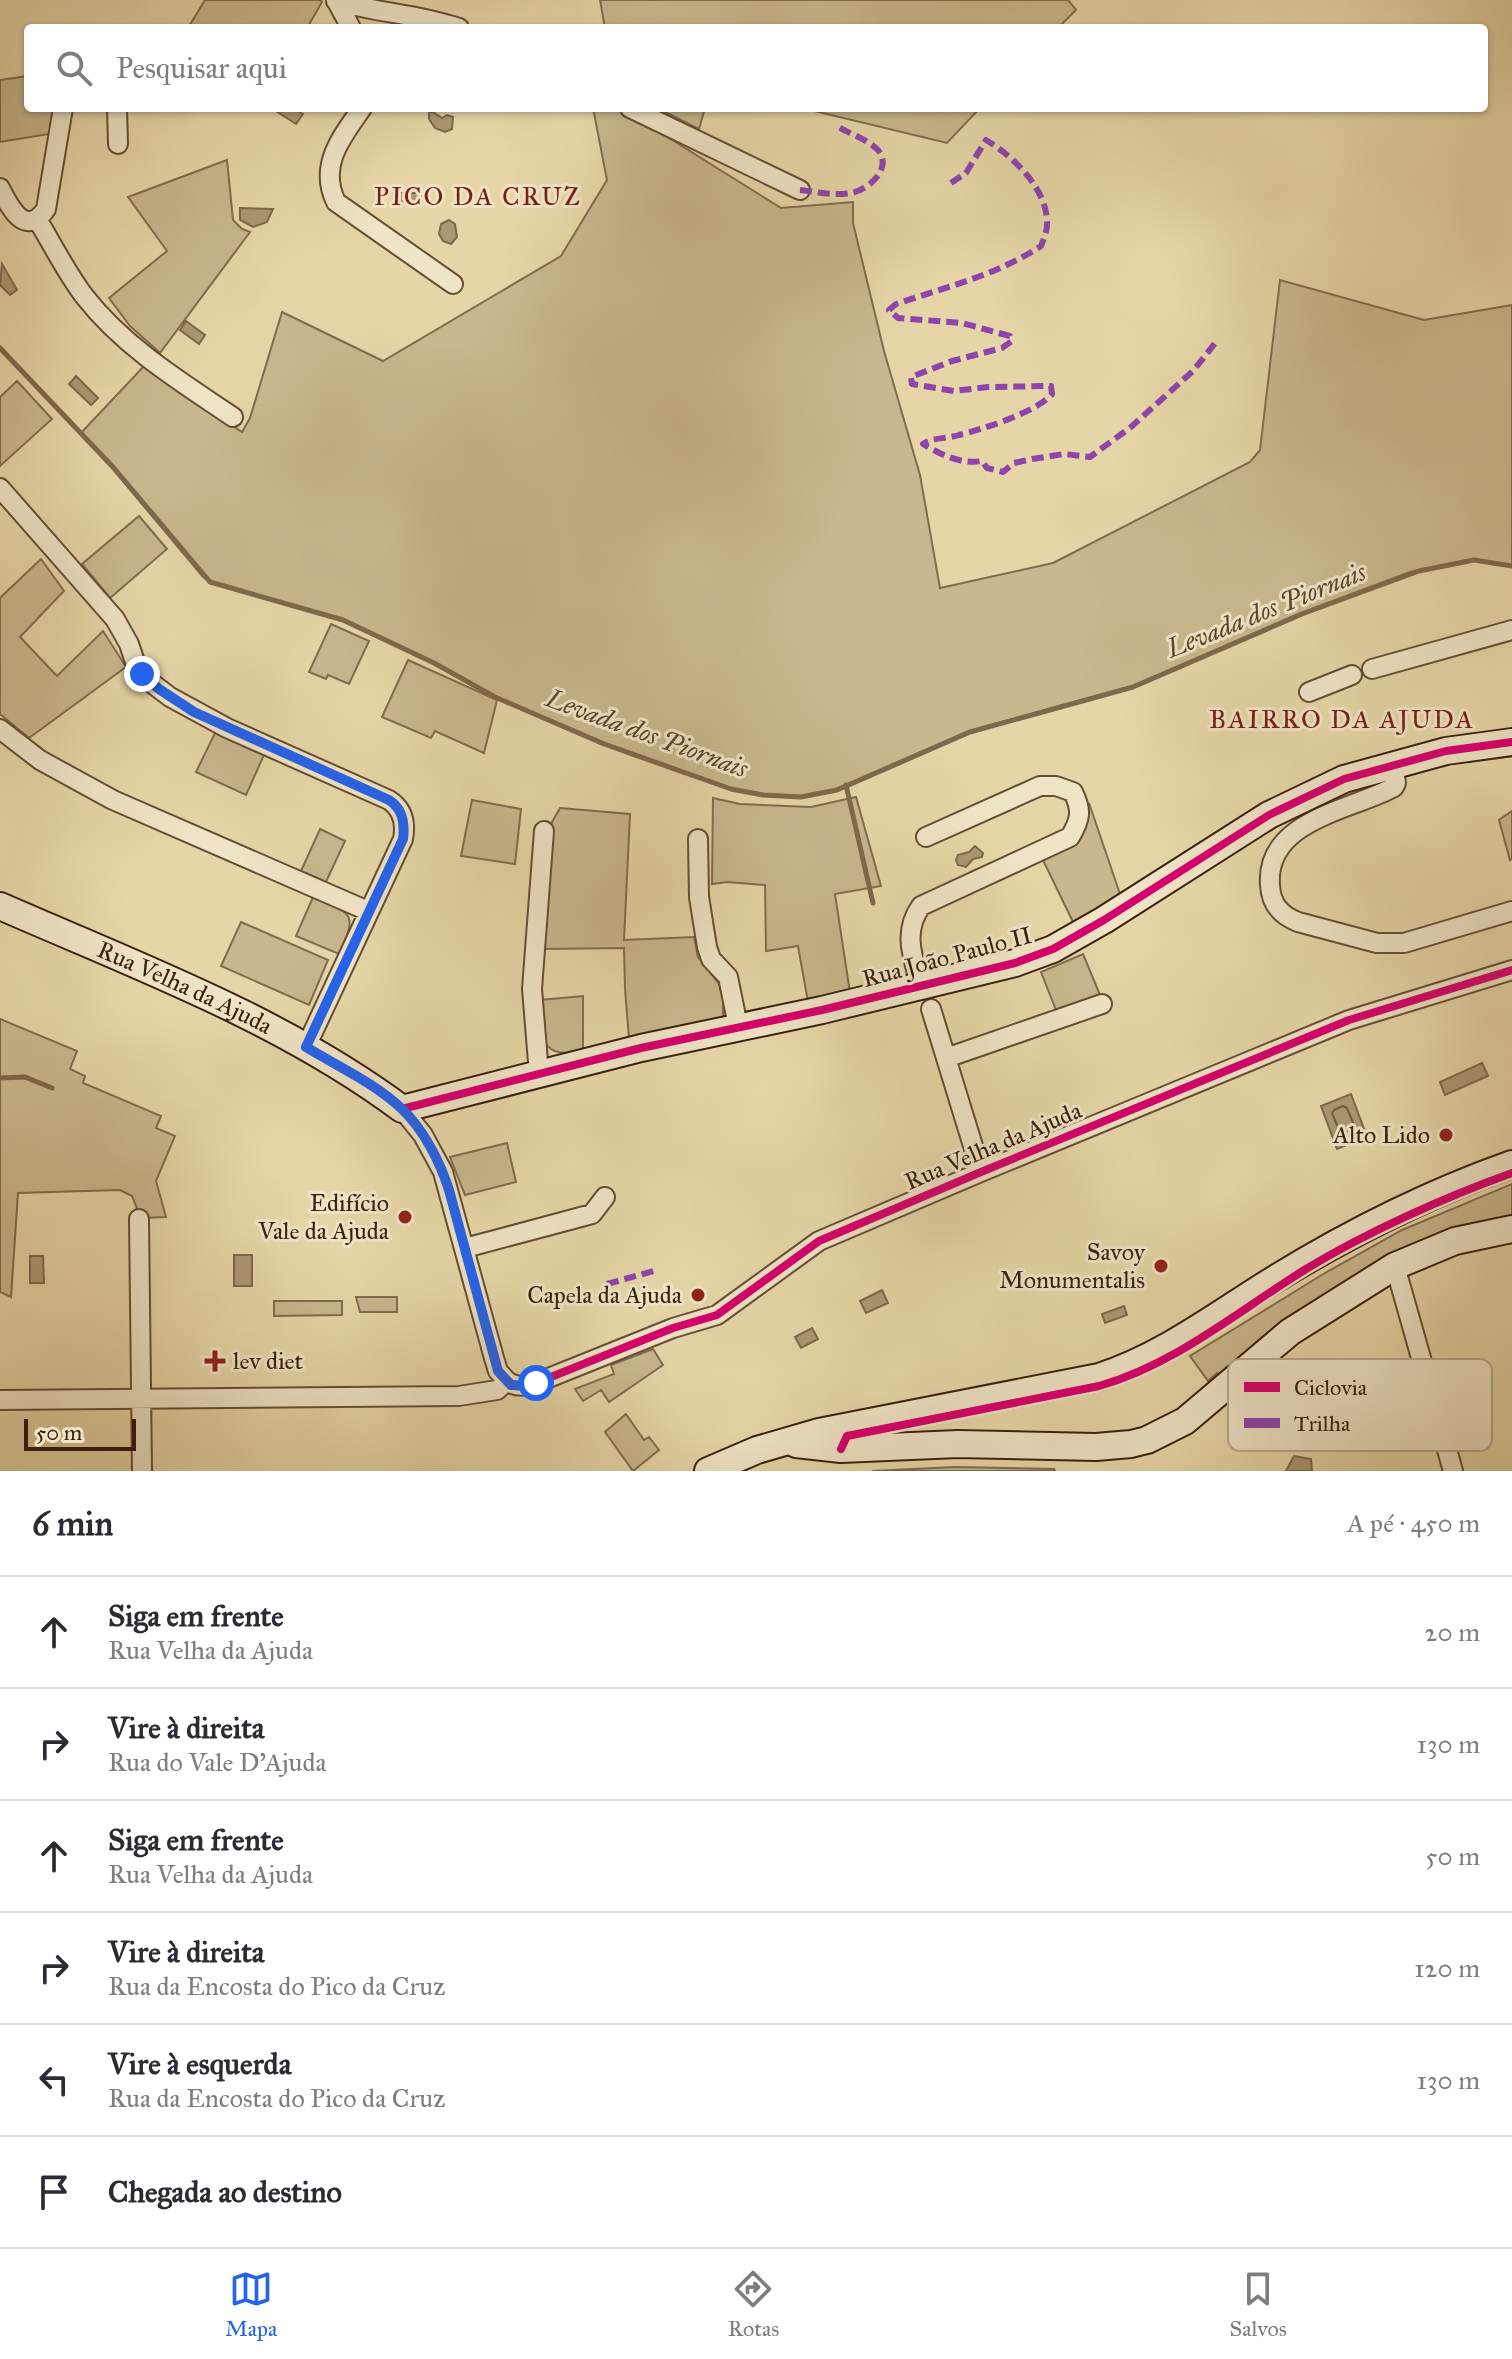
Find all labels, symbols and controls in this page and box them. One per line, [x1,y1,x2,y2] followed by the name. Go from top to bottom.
[24,24,1488,112] search box
[52,46,96,90] icon: search
[116,50,287,86] text: Pesquisar aqui
[374,180,582,212] district label: PICO DA CRUZ
[1161,555,1371,665] water label: Levada dos Piornais
[124,656,160,692] route end
[541,681,753,784] water label: Levada dos Piornais
[1209,703,1475,735] district label: BAIRRO DA AJUDA
[859,920,1035,994] street label: Rua João Paulo II
[93,934,278,1041] street label: Rua Velha da Ajuda
[900,1095,1087,1197] street label: Rua Velha da Ajuda
[1332,1120,1430,1150] place label: Alto Lido
[1437,1126,1455,1144] marker: Alto Lido
[257,1188,390,1246] place label: Edifício Vale da Ajuda
[396,1208,414,1226] marker: Edifício Vale da Ajuda
[999,1237,1146,1295] place label: Savoy Monumentalis
[1152,1257,1170,1275] marker: Savoy Monumentalis
[527,1280,683,1310] place label: Capela da Ajuda
[689,1286,707,1304] marker: Capela da Ajuda
[233,1346,304,1376] place label: lev diet
[204,1350,226,1372] marker: lev diet
[1228,1359,1492,1451] legend
[518,1365,554,1401] route start
[1294,1374,1368,1401] text: Ciclovia
[1294,1410,1351,1437] text: Trilha
[24,1415,136,1451] scale bar
[36,1419,82,1446] text: 50 m
[32,1503,113,1544] text: 6 min
[1347,1507,1480,1539] text: A pé · 450 m
[108,1598,284,1634] text: Siga em frente
[32,1610,76,1654] icon: ahead
[1425,1616,1480,1648] text: 20 m
[108,1634,313,1666] text: Rua Velha da Ajuda
[108,1710,264,1746] text: Vire à direita
[32,1722,76,1766] icon: right
[1417,1728,1480,1760] text: 130 m
[108,1746,327,1778] text: Rua do Vale D'Ajuda
[108,1822,284,1858] text: Siga em frente
[32,1834,76,1878] icon: ahead
[1425,1840,1480,1872] text: 50 m
[108,1858,313,1890] text: Rua Velha da Ajuda
[108,1934,264,1970] text: Vire à direita
[32,1946,76,1990] icon: right
[1414,1952,1480,1984] text: 120 m
[108,1970,445,2002] text: Rua da Encosta do Pico da Cruz
[108,2046,291,2082] text: Vire à esquerda
[32,2058,76,2102] icon: left
[1417,2064,1480,2096] text: 130 m
[108,2082,445,2114] text: Rua da Encosta do Pico da Cruz
[32,2170,76,2214] icon: arrive
[108,2174,342,2210] text: Chegada ao destino
[225,2267,277,2342] tab: Mapa
[728,2267,779,2342] tab: Rotas
[1230,2267,1287,2342] tab: Salvos

